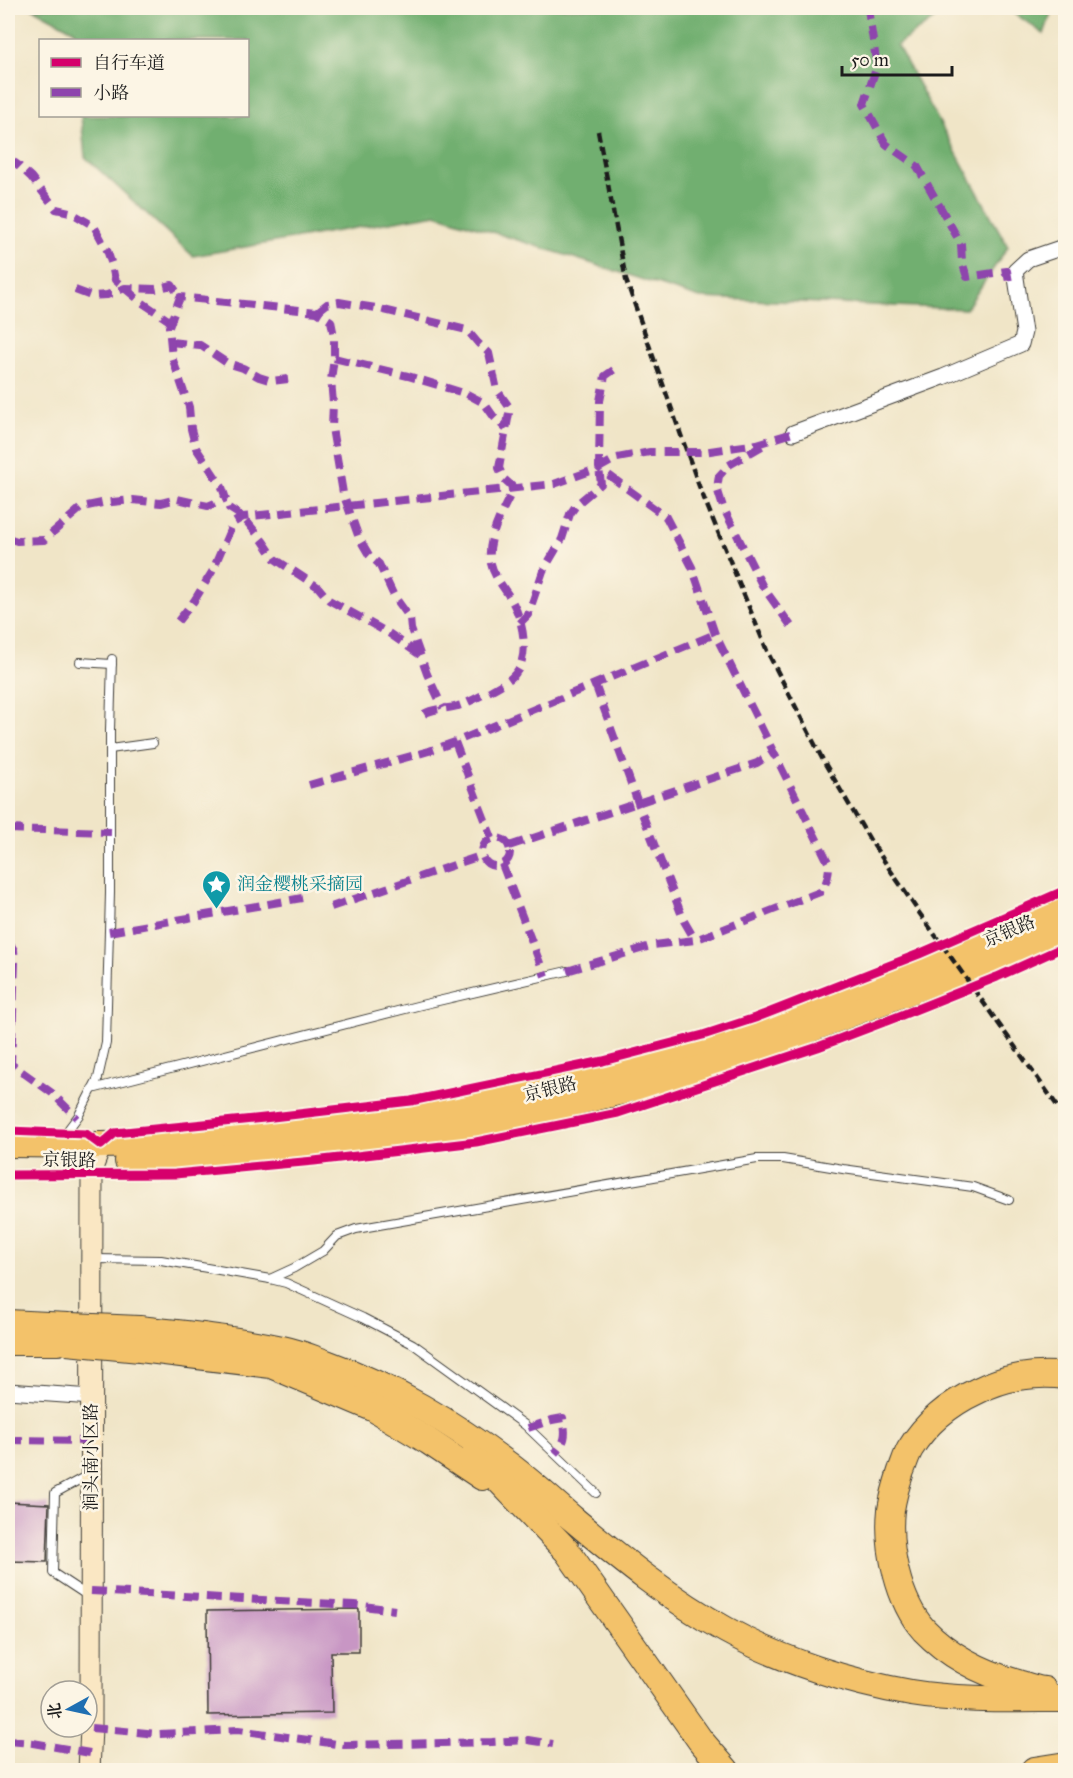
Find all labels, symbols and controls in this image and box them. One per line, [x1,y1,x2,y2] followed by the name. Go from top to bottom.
[39,39,249,117] legend
[842,39,952,77] scale bar
[851,49,889,71] text: 50 m
[93,52,165,74] text: 自行车道
[93,82,129,104] text: 小路
[200,868,232,910] place icon: 润金樱桃采摘园
[237,873,363,895] place label: 润金樱桃采摘园
[980,910,1038,952] street label: 京银路
[521,1072,579,1106] street label: 京银路
[42,1149,96,1171] street label: 京银路
[80,1403,102,1511] street label: 涧头南小区路
[39,1679,99,1739] north arrow
[44,1702,65,1720] text: 北

